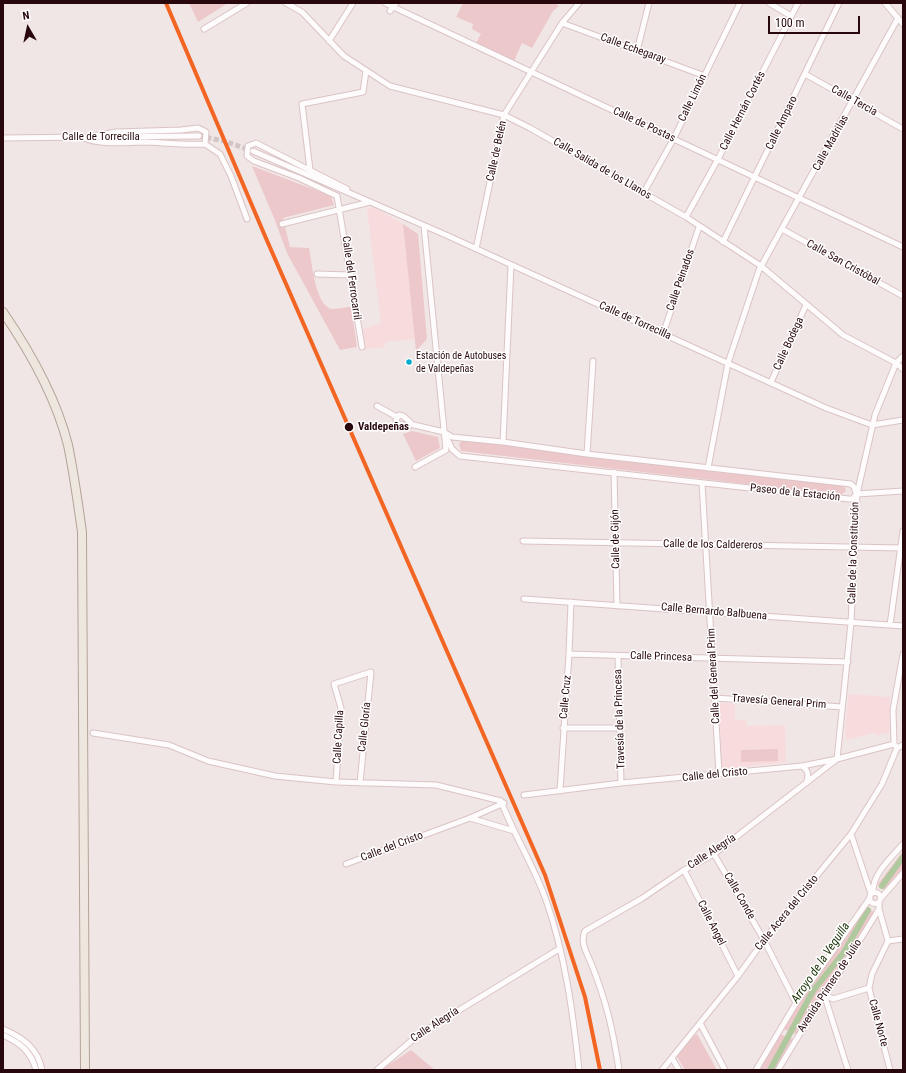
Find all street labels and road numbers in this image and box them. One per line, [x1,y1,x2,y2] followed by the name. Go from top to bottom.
[598,31,668,67] street label: Calle Echegaray
[717,69,769,153] street label: Calle Hernán Cortés
[676,72,710,124] street label: Calle Limón
[829,83,879,119] street label: Calle Tercia
[763,94,801,152] street label: Calle Amparo
[611,105,677,145] street label: Calle de Postas
[810,113,852,173] street label: Calle Madrilas
[484,120,510,182] street label: Calle de Belén
[62,130,140,144] street label: Calle de Torrecilla
[551,136,653,202] street label: Calle Salida de los Llanos
[339,235,363,321] street label: Calle del Ferrocarril
[804,237,882,289] street label: Calle San Cristóbal
[664,247,698,313] street label: Calle Peinados
[597,299,673,343] street label: Calle de Torrecilla
[771,315,807,373] street label: Calle Bodega
[749,482,841,504] street label: Paseo de la Estación
[846,502,862,604] street label: Calle de la Constitución
[609,509,623,569] street label: Calle de Gijón
[663,538,763,552] street label: Calle de los Caldereros
[660,601,768,623] street label: Calle Bernardo Balbuena
[705,628,723,724] street label: Calle del General Prim
[630,649,692,665] street label: Calle Princesa
[612,669,628,769] street label: Travesía de la Princesa
[558,675,574,719] street label: Calle Cruz
[731,692,827,712] street label: Travesía General Prim
[356,701,374,753] street label: Calle Gloría
[331,710,347,764] street label: Calle Capilla
[682,765,748,785] street label: Calle del Cristo
[359,829,425,865] street label: Calle del Cristo
[685,832,739,872] street label: Calle Alegría
[720,870,758,922] street label: Calle Conde
[753,873,821,953] street label: Calle Acera del Cristo
[694,898,728,948] street label: Calle Angel
[795,937,865,1035] street label: Avenida Primero de Julio
[865,998,891,1048] street label: Calle Norte
[408,1005,462,1045] street label: Calle Alegría

